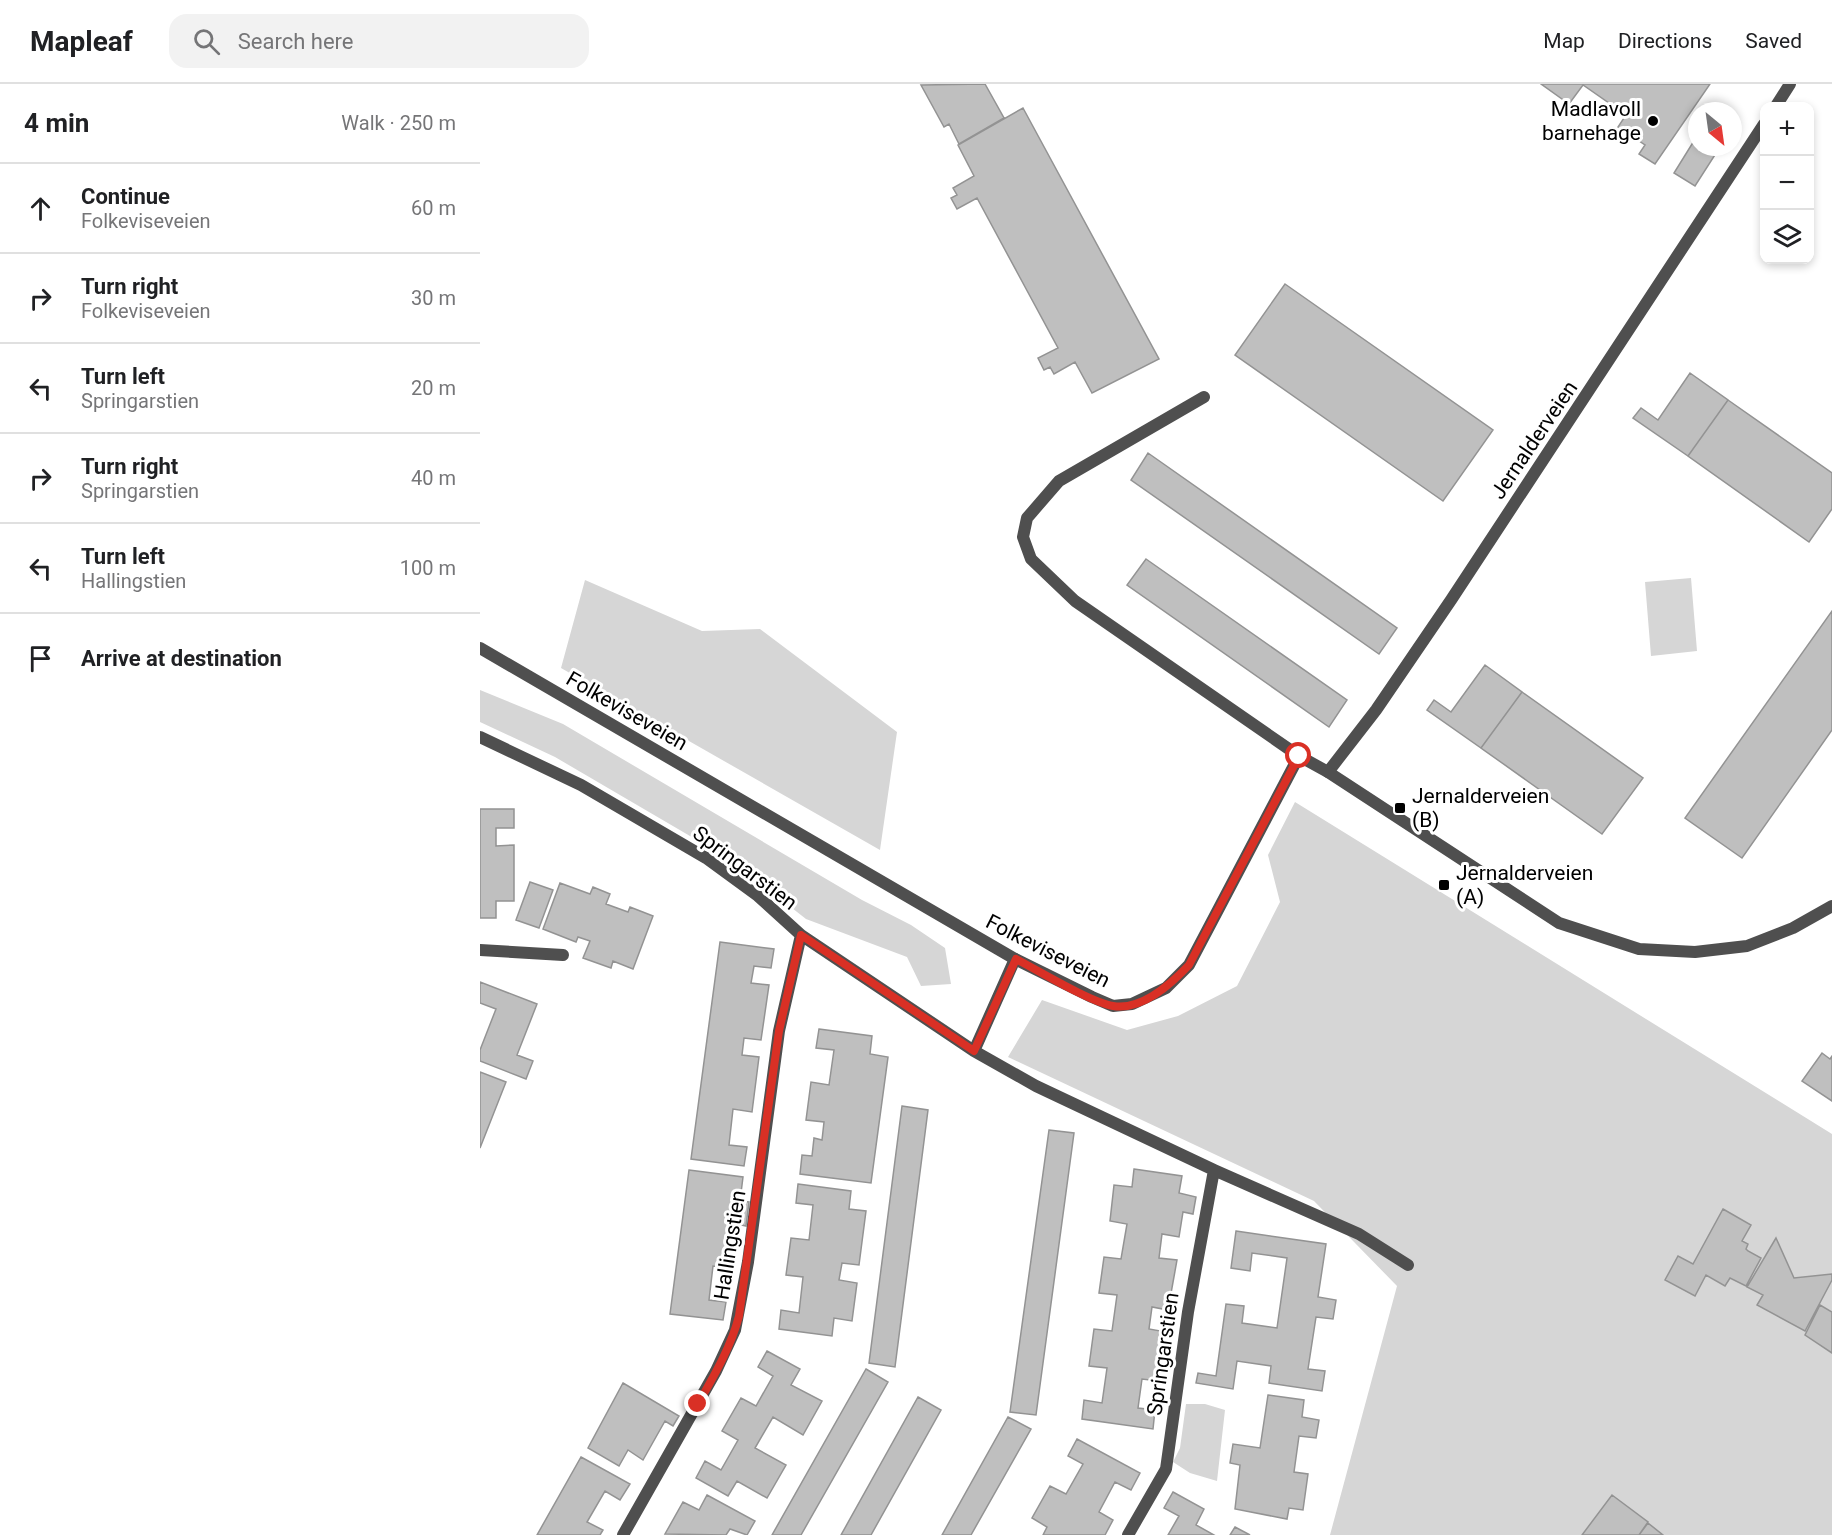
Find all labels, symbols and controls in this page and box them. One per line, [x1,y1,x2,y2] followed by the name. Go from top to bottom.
[169,14,589,68] search box
[30,25,133,58] text: Mapleaf
[190,25,223,58] icon: search
[238,29,354,54] text: Search here
[1543,29,1585,53] text: Map
[1618,29,1712,53] text: Directions
[1745,29,1802,53] text: Saved
[1542,97,1641,145] place label: Madlavoll barnehage
[1688,102,1742,156] north arrow
[1760,102,1814,264] map controls
[1760,102,1814,156] button: +
[24,108,89,138] text: 4 min
[341,111,456,135] text: Walk · 250 m
[1646,114,1660,128] marker: Madlavoll barnehage
[1760,156,1814,210] button: −
[81,184,170,209] text: Continue
[24,192,57,225] icon: ahead
[411,196,456,220] text: 60 m
[81,209,211,233] text: Folkeviseveien
[1760,210,1814,264] button: layers
[81,274,178,299] text: Turn right
[24,282,57,315] icon: right
[411,286,456,310] text: 30 m
[81,299,211,323] text: Folkeviseveien
[81,364,165,389] text: Turn left
[24,372,57,405] icon: left
[411,376,456,400] text: 20 m
[1486,376,1582,504] street label: Jernalderveien
[81,389,199,413] text: Springarstien
[81,454,178,479] text: Turn right
[24,462,57,495] icon: right
[411,466,456,490] text: 40 m
[81,479,199,503] text: Springarstien
[81,544,165,569] text: Turn left
[24,552,57,585] icon: left
[400,556,456,580] text: 100 m
[81,569,186,593] text: Hallingstien
[24,642,57,675] icon: arrive
[81,646,282,671] text: Arrive at destination
[562,667,692,755] street label: Folkeviseveien
[1285,742,1311,768] route start
[1412,784,1549,832] place label: Jernalderveien (B)
[1393,801,1407,815] marker: Jernalderveien (B)
[688,821,802,915] street label: Springarstien
[1456,861,1593,909] place label: Jernalderveien (A)
[1437,878,1451,892] marker: Jernalderveien (A)
[982,909,1114,993] street label: Folkeviseveien
[709,1188,751,1302] street label: Hallingstien
[1142,1291,1184,1417] street label: Springarstien
[684,1390,710,1416] route end

